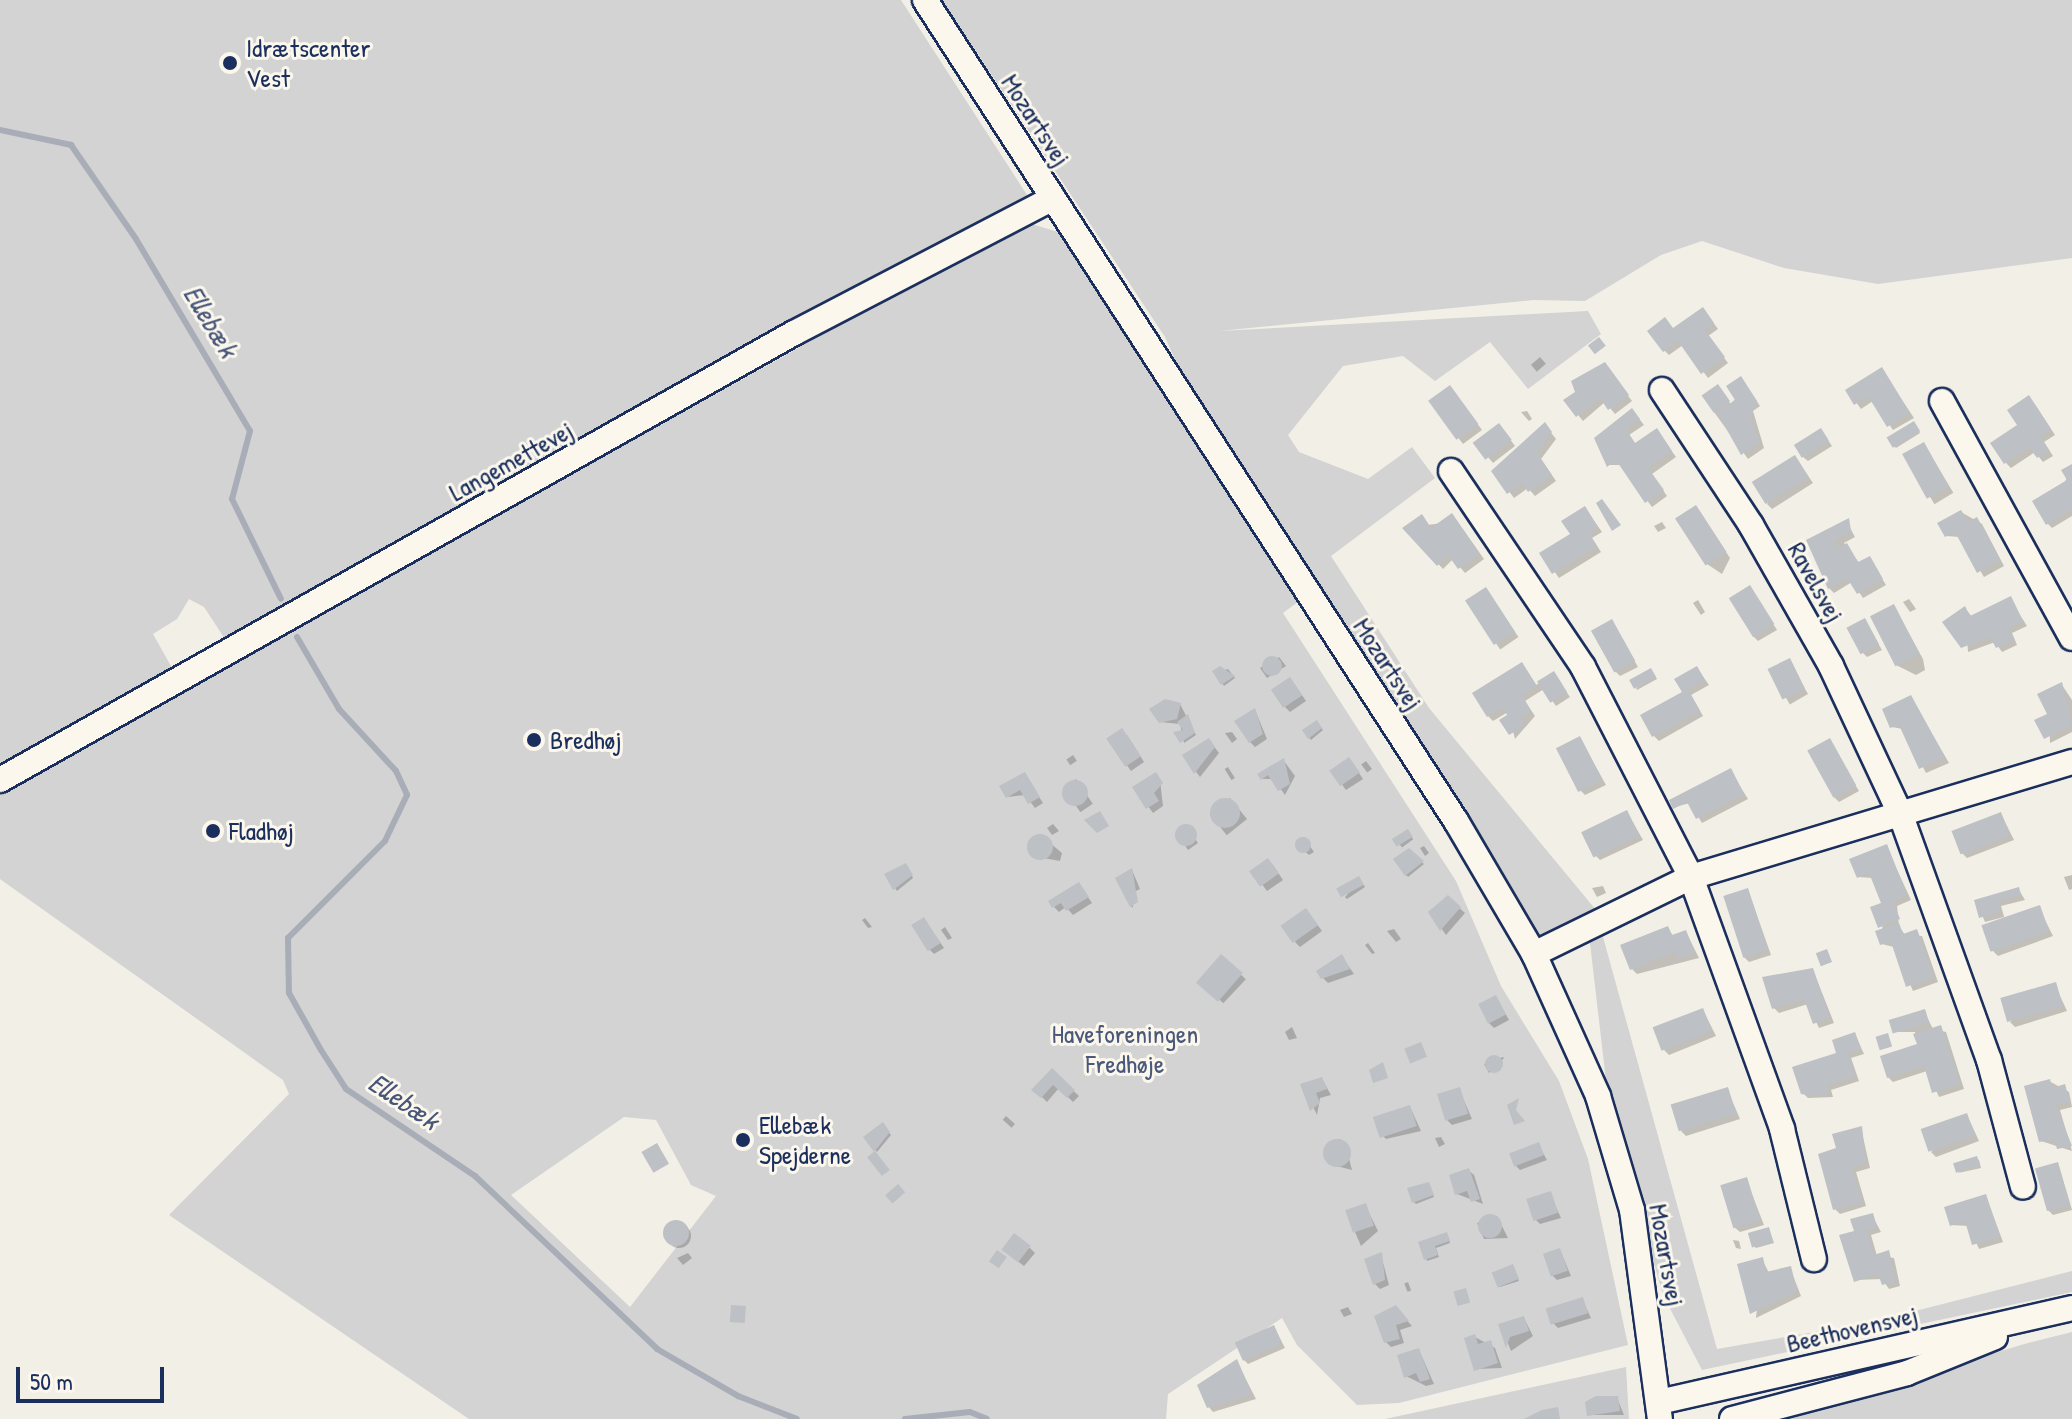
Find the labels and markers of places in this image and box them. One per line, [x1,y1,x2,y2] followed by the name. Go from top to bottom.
[246,32,370,94] place label: Idrætscenter Vest
[221,54,239,72] marker: Idrætscenter Vest
[550,724,622,756] place label: Bredhøj
[525,731,543,749] marker: Bredhøj
[229,815,294,847] place label: Fladhøj
[204,822,222,840] marker: Fladhøj
[759,1109,851,1170] place label: Ellebæk Spejderne
[734,1131,752,1149] marker: Ellebæk Spejderne

